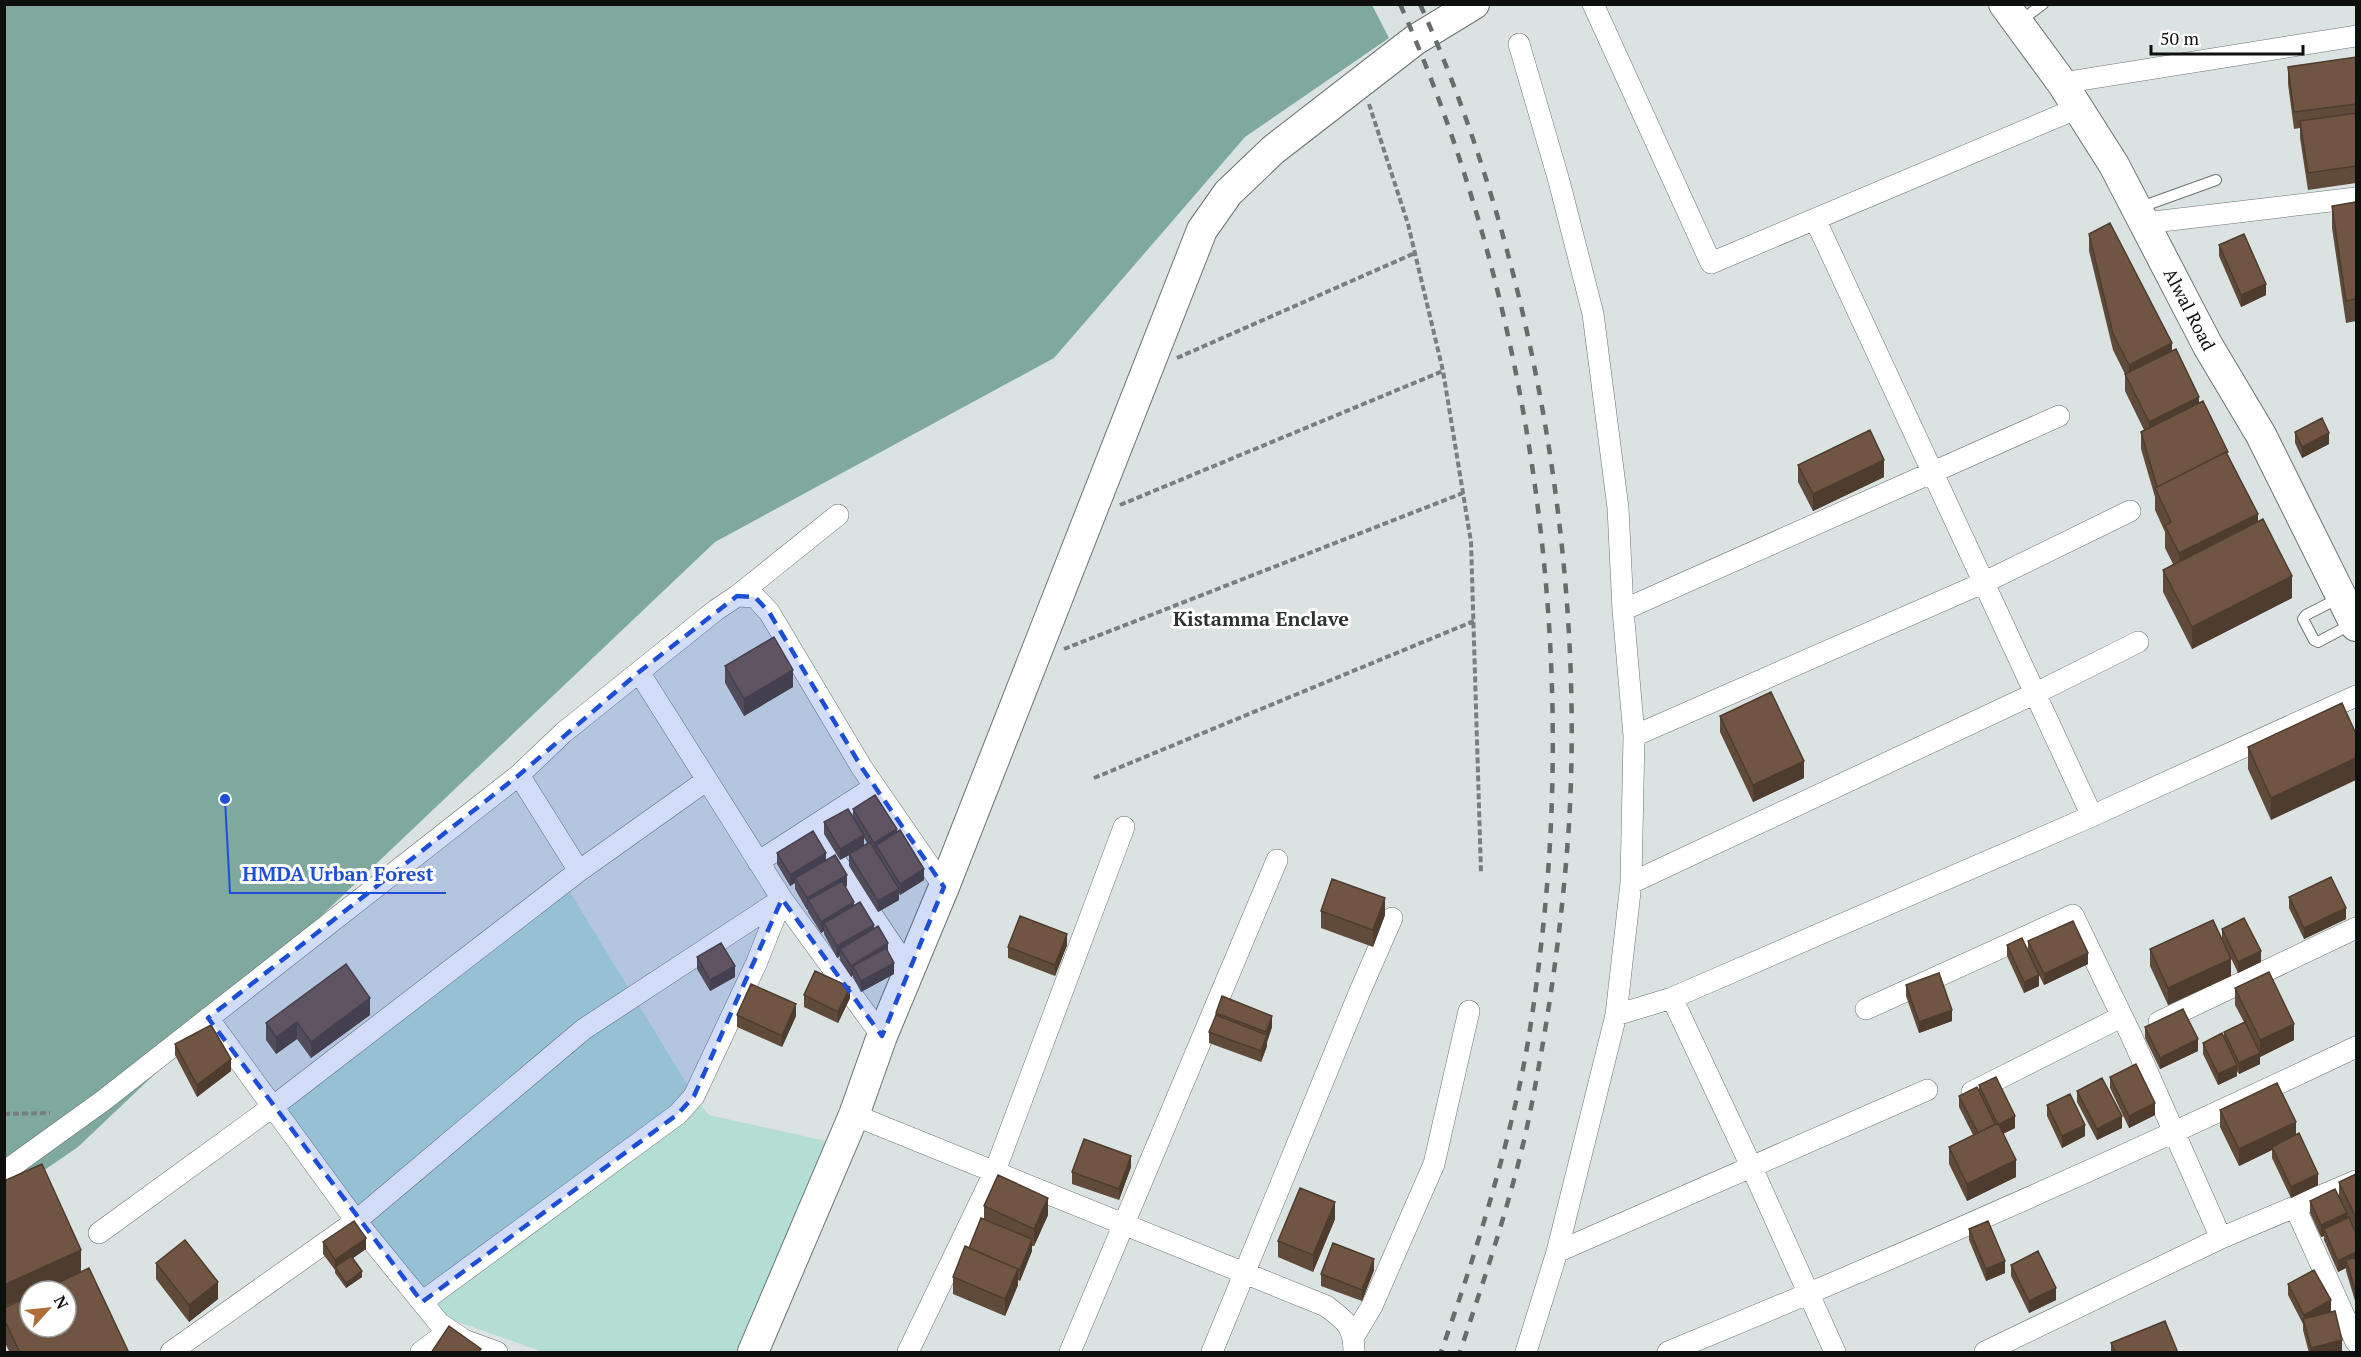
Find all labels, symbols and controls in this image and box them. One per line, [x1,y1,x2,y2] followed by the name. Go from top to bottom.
[2151,18,2302,56] scale bar
[2160,26,2200,50] text: 50 m
[2159,264,2221,355] street label: Alwal Road
[1173,605,1349,632] district label: Kistamma Enclave
[230,855,446,893] callout: HMDA Urban Forest
[242,860,434,887] text: HMDA Urban Forest
[18,1279,78,1339] north arrow
[49,1292,74,1313] text: N

